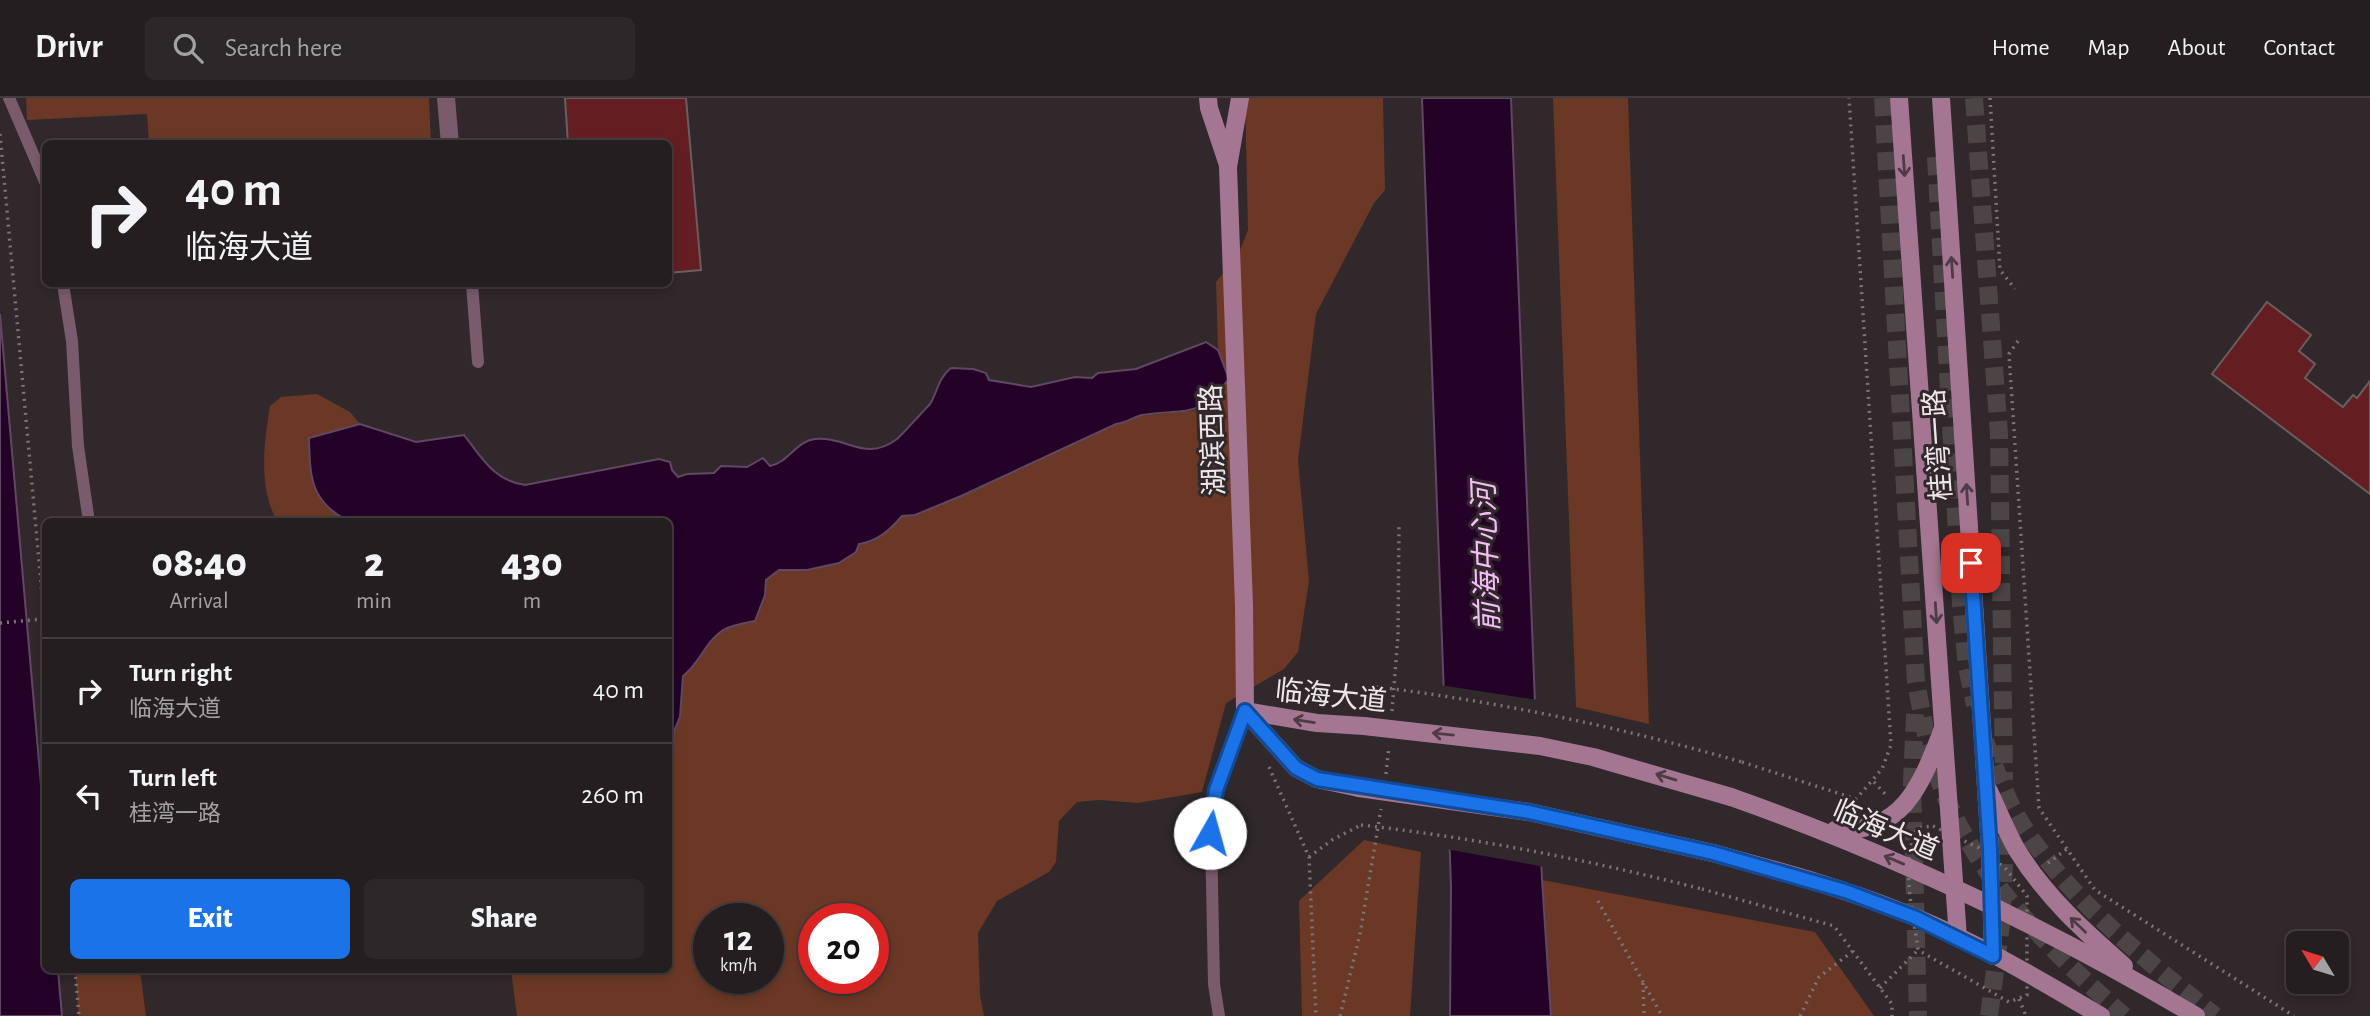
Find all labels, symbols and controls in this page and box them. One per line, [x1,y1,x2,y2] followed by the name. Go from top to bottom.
[145,17,635,80] search box
[169,29,207,67] icon: search
[35,31,103,64] text: Drivr
[225,35,342,61] text: Search here
[1992,36,2050,60] text: Home
[2088,36,2130,60] text: Map
[2168,36,2225,60] text: About
[2263,36,2335,60] text: Contact
[1898,154,1911,177] one-way arrow
[185,166,282,215] text: 40 m
[70,168,161,259] icon: right
[185,232,313,264] text: 临海大道
[1945,256,1958,278] one-way arrow
[1196,383,1230,496] street label: 湖滨西路
[1919,388,1957,502] street label: 桂湾一路
[1467,476,1505,633] water label: 前海中心河
[1960,482,1973,505] one-way arrow
[1941,533,2001,593] pin
[151,542,247,584] text: 08:40
[364,542,384,584] text: 2
[501,542,563,584] text: 430
[1952,544,1990,582] icon: arrive
[169,590,229,613] text: Arrival
[356,590,392,613] text: min
[523,590,541,613] text: m
[1930,601,1943,624] one-way arrow
[129,660,232,686] text: Turn right
[70,672,108,710] icon: right
[1274,675,1388,717] street label: 临海大道
[593,677,644,703] text: 40 m
[129,698,221,721] text: 临海大道
[1293,714,1316,727] one-way arrow
[1432,727,1455,740] one-way arrow
[129,765,217,791] text: Turn left
[1655,770,1677,783] one-way arrow
[70,777,108,815] icon: left
[581,782,644,808] text: 260 m
[1828,794,1943,866] street label: 临海大道
[1173,796,1247,870] position arrow
[129,803,221,826] text: 桂湾一路
[1884,853,1906,866] one-way arrow
[70,879,350,959] button: Exit
[364,879,644,959] button: Share
[798,903,889,994] speed limit sign: 20
[2070,917,2087,934] one-way arrow
[724,922,753,957] text: 12
[2286,931,2348,994] north arrow
[2286,931,2349,994] map controls
[720,957,757,975] text: km/h

